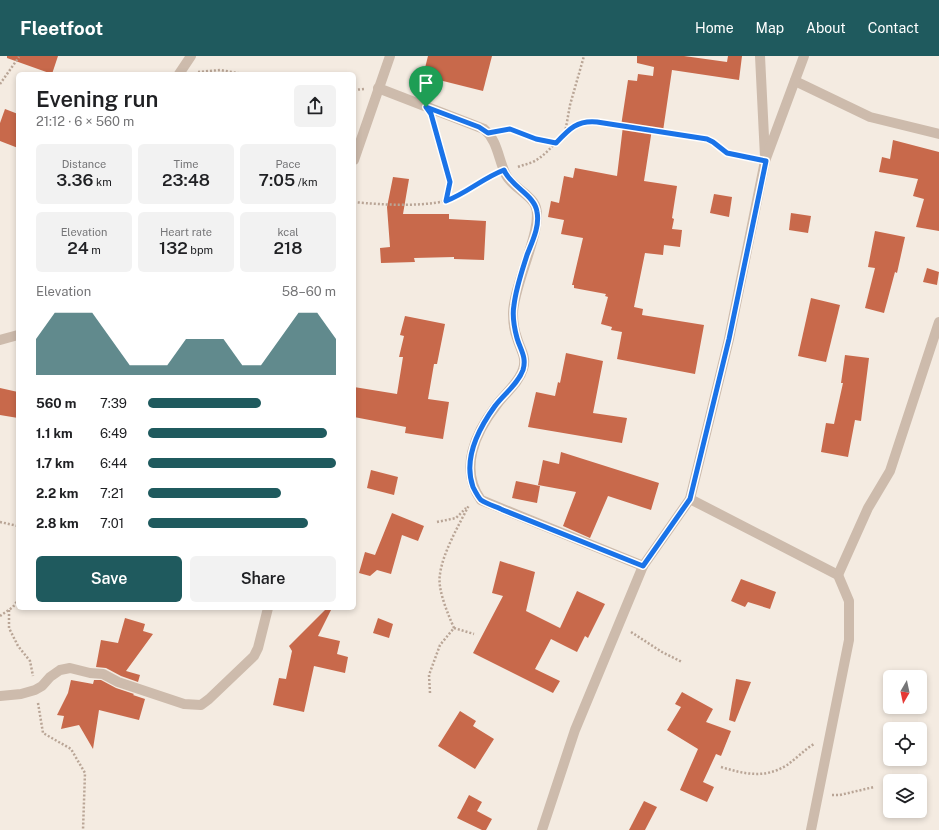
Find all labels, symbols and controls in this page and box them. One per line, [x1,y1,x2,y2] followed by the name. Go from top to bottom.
[20,17,103,39] text: Fleetfoot
[695,20,734,36] text: Home
[756,20,784,36] text: Map
[806,20,846,36] text: About
[868,20,919,36] text: Contact
[409,66,443,107] pin
[415,72,437,94] icon: arrive
[294,85,336,127] button: share
[36,86,158,112] text: Evening run
[36,114,134,129] text: 21:12 · 6 × 560 m
[62,158,106,170] text: Distance
[173,158,199,170] text: Time
[275,158,301,170] text: Pace
[56,170,93,190] text: 3.36
[162,170,210,190] text: 23:48
[259,170,295,190] text: 7:05
[93,176,112,188] text: km
[295,176,317,188] text: /km
[61,226,107,238] text: Elevation
[160,226,212,238] text: Heart rate
[277,226,299,238] text: kcal
[67,238,89,258] text: 24
[159,238,188,258] text: 132
[274,238,302,258] text: 218
[89,244,101,256] text: m
[188,244,213,256] text: bpm
[36,284,91,299] text: Elevation
[282,284,336,299] text: 58–60 m
[36,396,76,411] text: 560 m
[100,396,127,411] text: 7:39
[36,426,73,441] text: 1.1 km
[100,426,127,441] text: 6:49
[36,456,74,471] text: 1.7 km
[100,456,127,471] text: 6:44
[36,486,78,501] text: 2.2 km
[100,486,124,501] text: 7:21
[36,516,79,531] text: 2.8 km
[100,516,124,531] text: 7:01
[36,556,182,602] button: Save
[190,556,336,602] button: Share
[883,670,927,714] north arrow
[883,670,927,818] map controls
[883,722,927,766] button: locate
[883,774,927,818] button: layers

